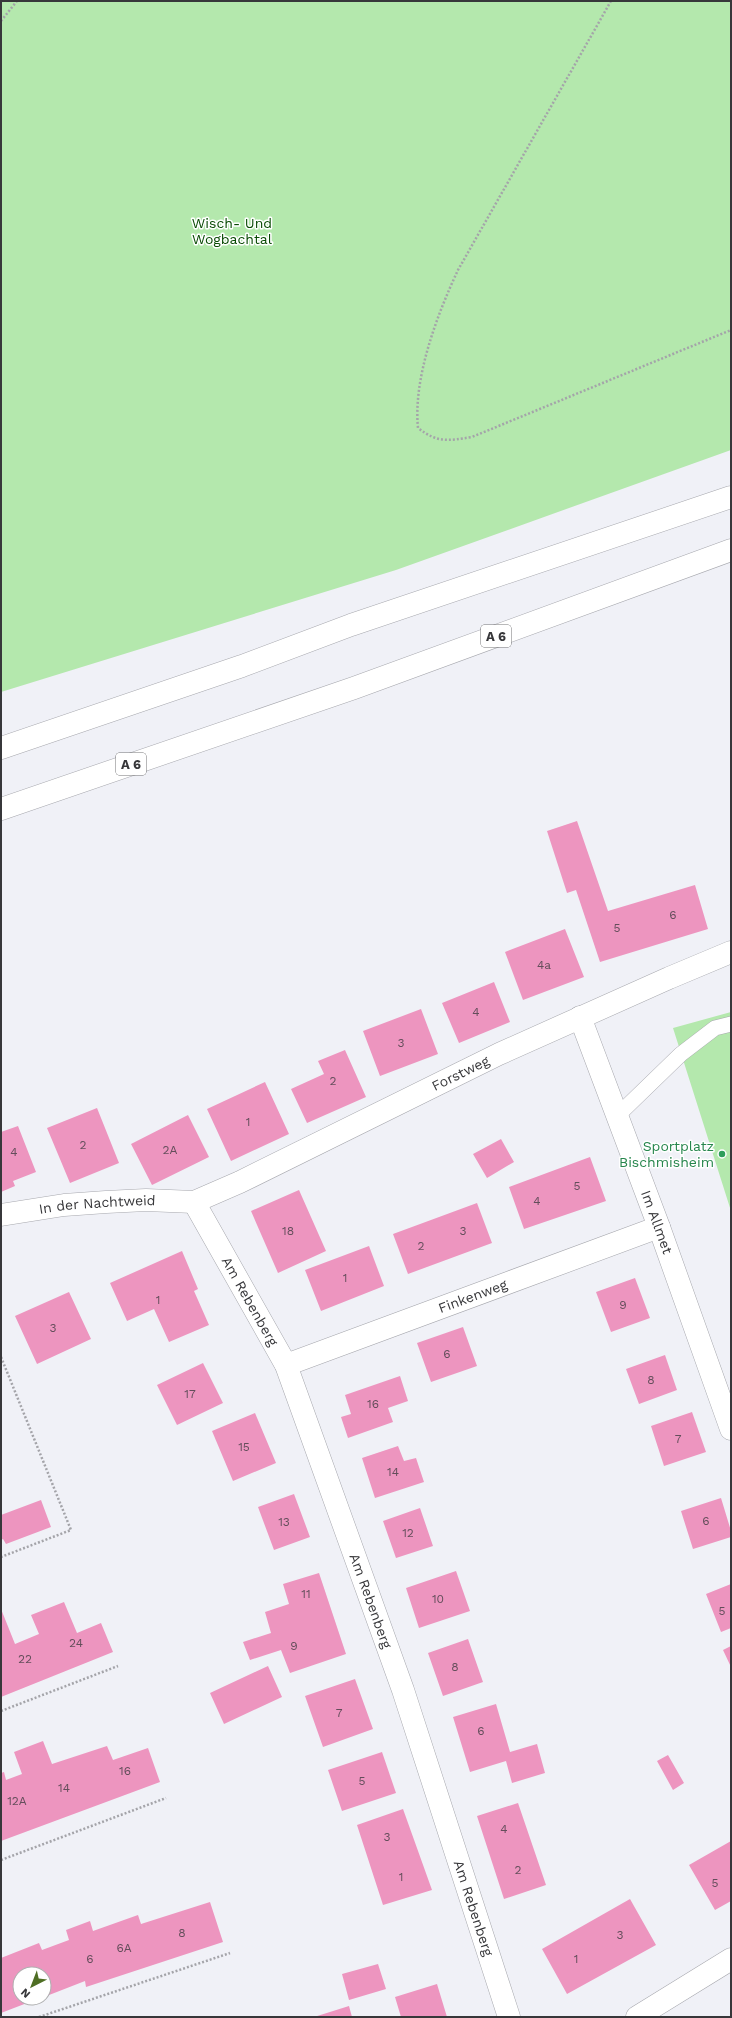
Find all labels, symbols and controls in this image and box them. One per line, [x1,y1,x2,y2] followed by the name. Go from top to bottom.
[192,215,273,247] park label: Wisch- Und Wogbachtal
[481,625,511,647] road number: A 6
[116,753,146,775] road number: A 6
[669,908,677,922] house number: 6
[614,921,621,935] house number: 5
[537,958,551,972] house number: 4a
[472,1005,480,1019] house number: 4
[398,1036,405,1050] house number: 3
[429,1052,492,1094] street label: Forstweg
[330,1074,337,1088] house number: 2
[246,1115,250,1129] house number: 1
[80,1138,87,1152] house number: 2
[619,1138,714,1170] place label: Sportplatz Bischmisheim
[163,1143,178,1157] house number: 2A
[10,1145,18,1159] house number: 4
[717,1149,727,1159] marker: Sportplatz Bischmisheim
[574,1179,581,1193] house number: 5
[638,1188,676,1256] street label: Im Allmet
[38,1192,156,1217] street label: In der Nachtweid
[533,1194,541,1208] house number: 4
[282,1224,294,1238] house number: 18
[460,1224,467,1238] house number: 3
[418,1239,425,1253] house number: 2
[219,1254,282,1349] street label: Am Rebenberg
[343,1271,347,1285] house number: 1
[436,1276,510,1316] street label: Finkenweg
[156,1293,160,1307] house number: 1
[619,1298,627,1312] house number: 9
[50,1321,57,1335] house number: 3
[443,1347,451,1361] house number: 6
[647,1373,655,1387] house number: 8
[184,1387,196,1401] house number: 17
[367,1397,379,1411] house number: 16
[675,1432,682,1446] house number: 7
[238,1440,250,1454] house number: 15
[387,1465,399,1479] house number: 14
[702,1514,710,1528] house number: 6
[278,1515,290,1529] house number: 13
[402,1526,414,1540] house number: 12
[347,1551,396,1651] street label: Am Rebenberg
[301,1587,311,1601] house number: 11
[432,1592,444,1606] house number: 10
[719,1604,726,1618] house number: 5
[69,1636,83,1650] house number: 24
[290,1639,298,1653] house number: 9
[18,1652,32,1666] house number: 22
[451,1660,459,1674] house number: 8
[336,1706,343,1720] house number: 7
[477,1724,485,1738] house number: 6
[119,1764,131,1778] house number: 16
[359,1774,366,1788] house number: 5
[58,1781,70,1795] house number: 14
[7,1794,27,1808] house number: 12A
[500,1822,508,1836] house number: 4
[384,1830,391,1844] house number: 3
[451,1858,497,1959] street label: Am Rebenberg
[515,1863,522,1877] house number: 2
[399,1870,403,1884] house number: 1
[712,1876,719,1890] house number: 5
[178,1926,186,1940] house number: 8
[617,1928,624,1942] house number: 3
[116,1941,132,1955] house number: 6A
[86,1952,94,1966] house number: 6
[574,1952,578,1966] house number: 1
[12,1966,52,2006] north arrow
[18,1986,33,2001] text: N

